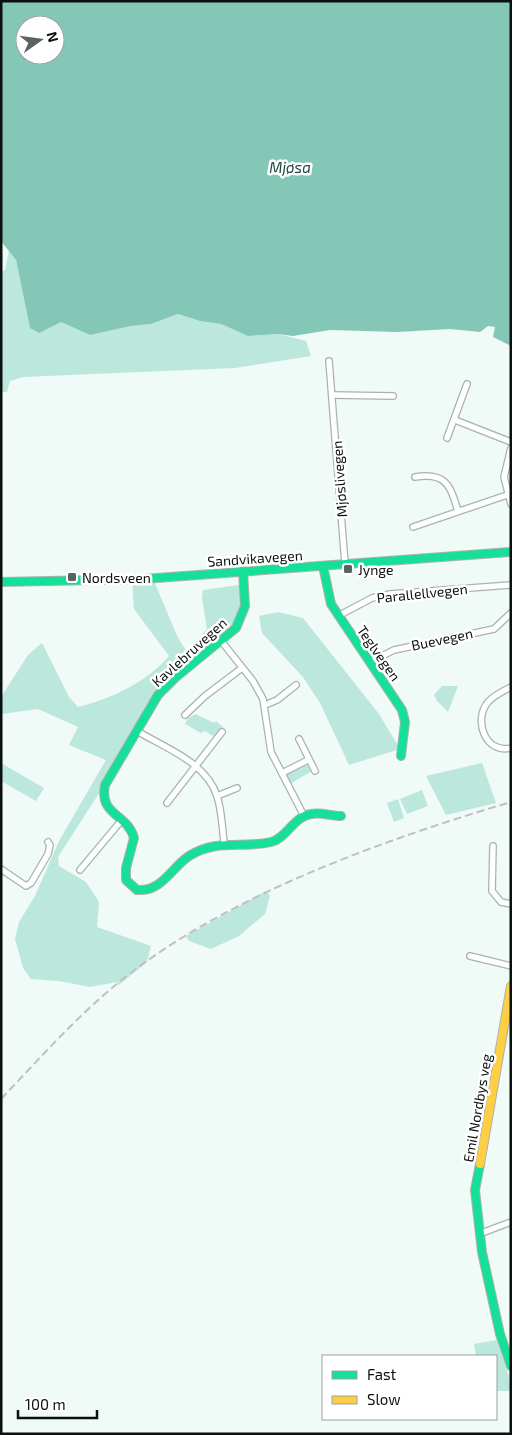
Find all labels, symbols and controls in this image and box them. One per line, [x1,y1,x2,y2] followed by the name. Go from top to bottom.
[15,15,65,65] north arrow
[44,30,63,44] text: N
[269,158,311,177] water label: Mjøsa
[328,440,350,518] street label: Mjøslivegen
[207,546,303,570] street label: Sandvikavegen
[358,561,394,578] place label: Jynge
[342,563,354,575] marker: Jynge
[82,569,151,586] place label: Nordsveen
[66,571,78,583] marker: Nordsveen
[376,580,468,606] street label: Parallellvegen
[148,614,230,690] street label: Kavlebruvegen
[354,622,404,684] street label: Teglvegen
[410,624,474,654] street label: Buevegen
[459,1052,495,1164] street label: Emil Nordbys veg
[322,1355,497,1420] legend
[367,1365,397,1383] text: Fast
[18,1388,96,1420] scale bar
[367,1390,401,1408] text: Slow
[25,1395,66,1413] text: 100 m

